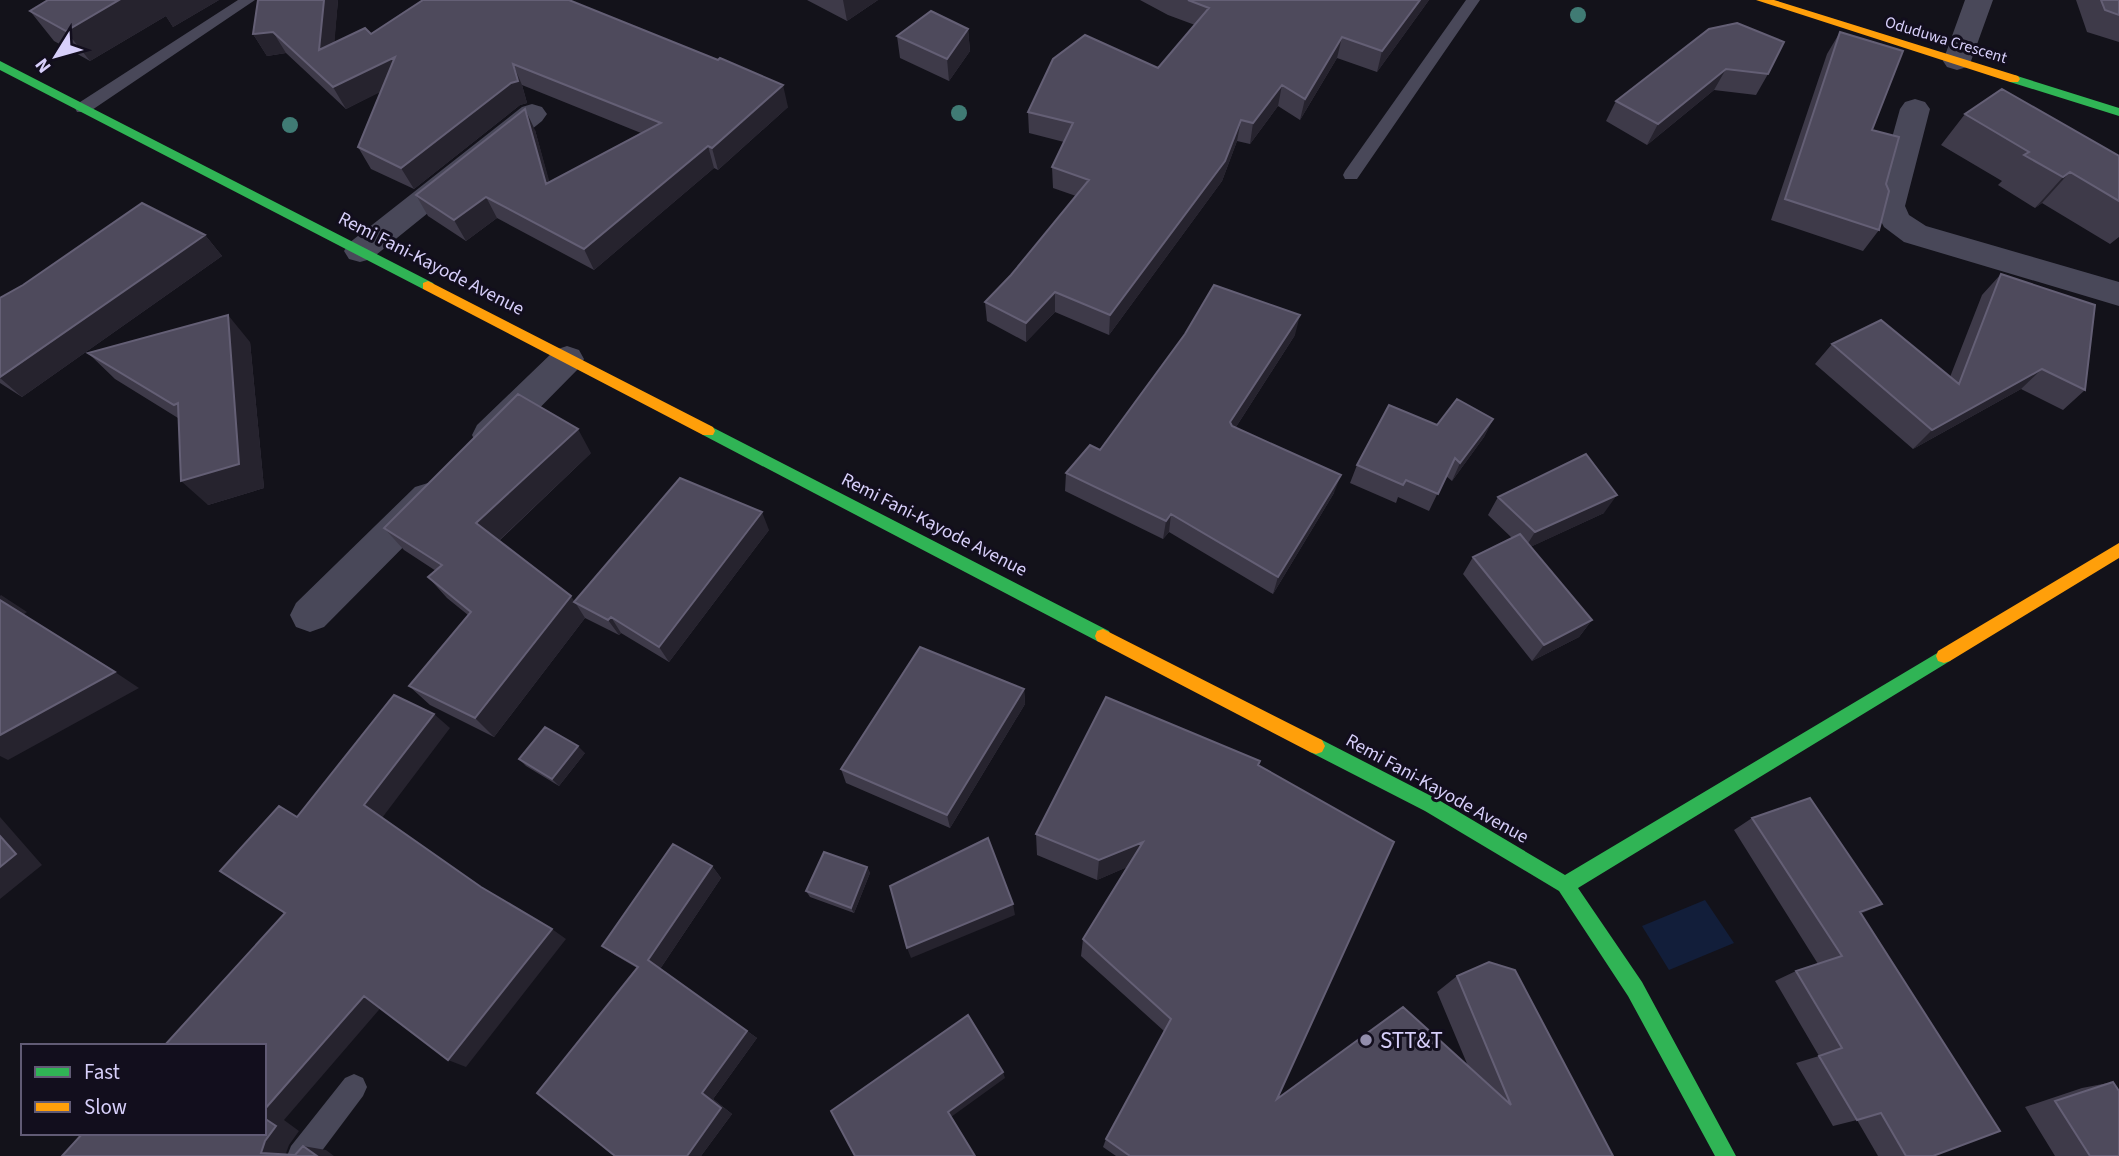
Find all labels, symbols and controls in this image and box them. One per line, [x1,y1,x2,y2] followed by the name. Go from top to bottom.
[1882,11,2010,69] street label: Oduduwa Crescent
[21,21,91,91] north arrow
[29,52,58,79] text: N
[333,205,529,323] street label: Remi Fani-Kayode Avenue
[836,466,1032,584] street label: Remi Fani-Kayode Avenue
[1341,727,1533,851] street label: Remi Fani-Kayode Avenue
[1380,1024,1443,1057] place label: STT&T
[1358,1032,1374,1048] marker: STT&T
[21,1044,266,1135] legend
[84,1057,120,1087] text: Fast
[84,1092,127,1122] text: Slow

